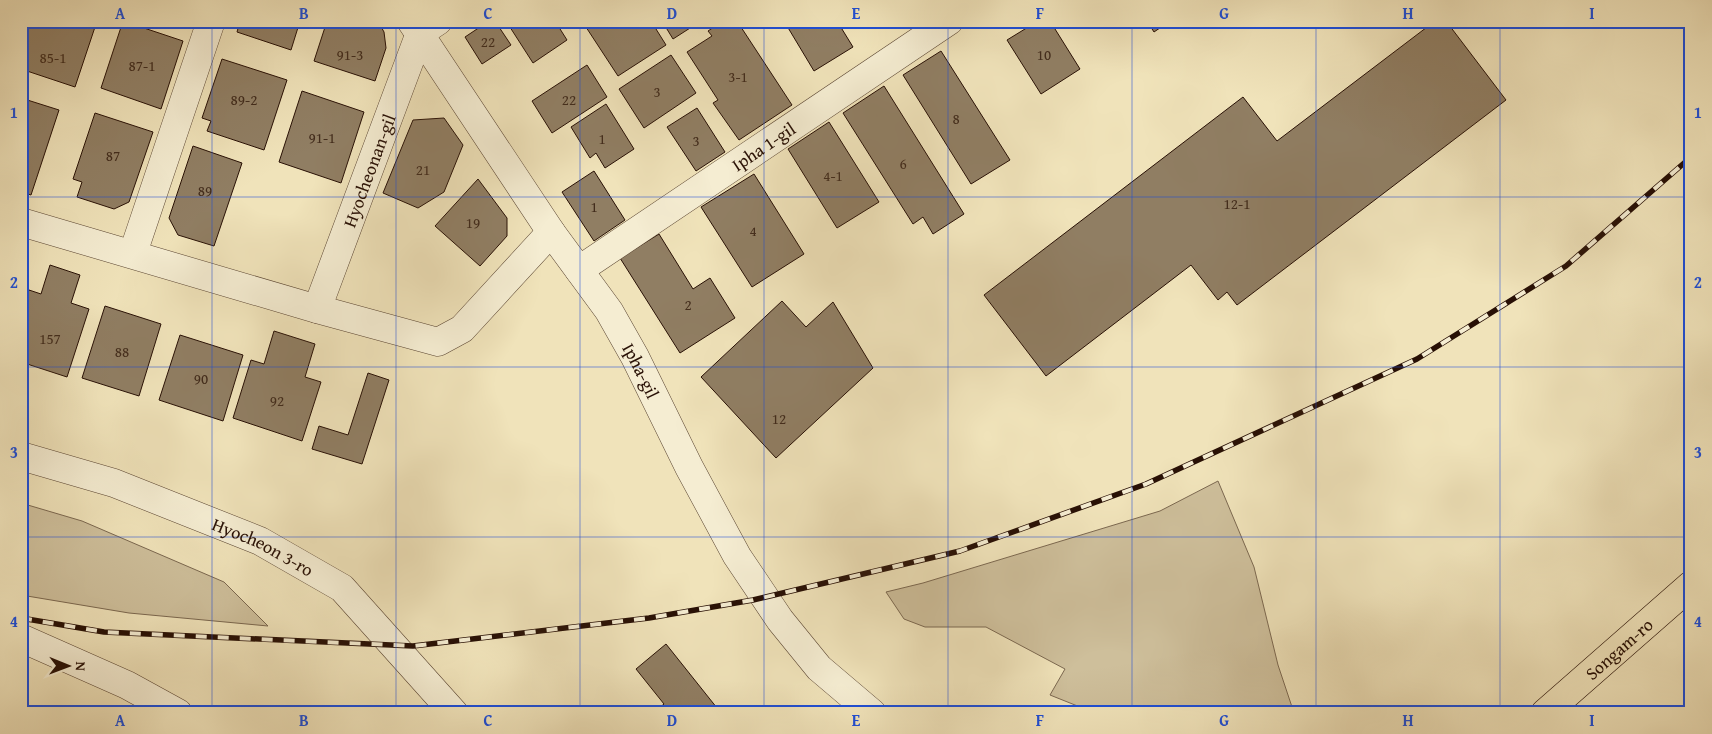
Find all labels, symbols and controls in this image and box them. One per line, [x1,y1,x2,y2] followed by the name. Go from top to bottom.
[115,1,126,25] text: A
[299,1,309,25] text: B
[483,1,493,25] text: C
[667,1,677,25] text: D
[852,1,861,25] text: E
[1036,1,1044,25] text: F
[1219,1,1229,25] text: G
[1402,1,1414,25] text: H
[1589,1,1595,25] text: I
[481,31,495,52] house number: 22
[337,44,363,65] house number: 91-3
[1037,44,1051,65] house number: 10
[40,47,66,68] house number: 85-1
[129,55,155,76] house number: 87-1
[728,66,748,87] house number: 3-1
[653,81,661,102] house number: 3
[231,89,257,110] house number: 89-2
[562,89,576,110] house number: 22
[10,100,18,124] text: 1
[1694,100,1702,124] text: 1
[952,108,960,129] house number: 8
[335,110,402,231] street label: Hyocheonan-gil
[726,115,801,177] street label: Ipha 1-gil
[309,127,335,148] house number: 91-1
[598,128,606,149] house number: 1
[692,130,700,151] house number: 3
[106,145,120,166] house number: 87
[899,153,907,174] house number: 6
[416,159,430,180] house number: 21
[823,165,843,186] house number: 4-1
[198,180,212,201] house number: 89
[1224,193,1250,214] house number: 12-1
[590,196,598,217] house number: 1
[466,212,480,233] house number: 19
[749,220,757,241] house number: 4
[10,270,18,294] text: 2
[1694,270,1702,294] text: 2
[684,294,692,315] house number: 2
[39,328,61,349] house number: 157
[616,338,667,403] street label: Ipha-gil
[115,341,129,362] house number: 88
[194,368,208,389] house number: 90
[270,390,284,411] house number: 92
[772,408,786,429] house number: 12
[10,440,18,464] text: 3
[1694,440,1702,464] text: 3
[208,510,319,583] street label: Hyocheon 3-ro
[10,609,18,633] text: 4
[1694,609,1702,633] text: 4
[1579,611,1659,686] street label: Songam-ro
[42,642,92,692] north arrow
[71,661,91,672] text: N
[115,708,126,732] text: A
[299,708,309,732] text: B
[483,708,493,732] text: C
[667,708,677,732] text: D
[852,708,861,732] text: E
[1036,708,1044,732] text: F
[1219,708,1229,732] text: G
[1402,708,1414,732] text: H
[1589,708,1595,732] text: I

